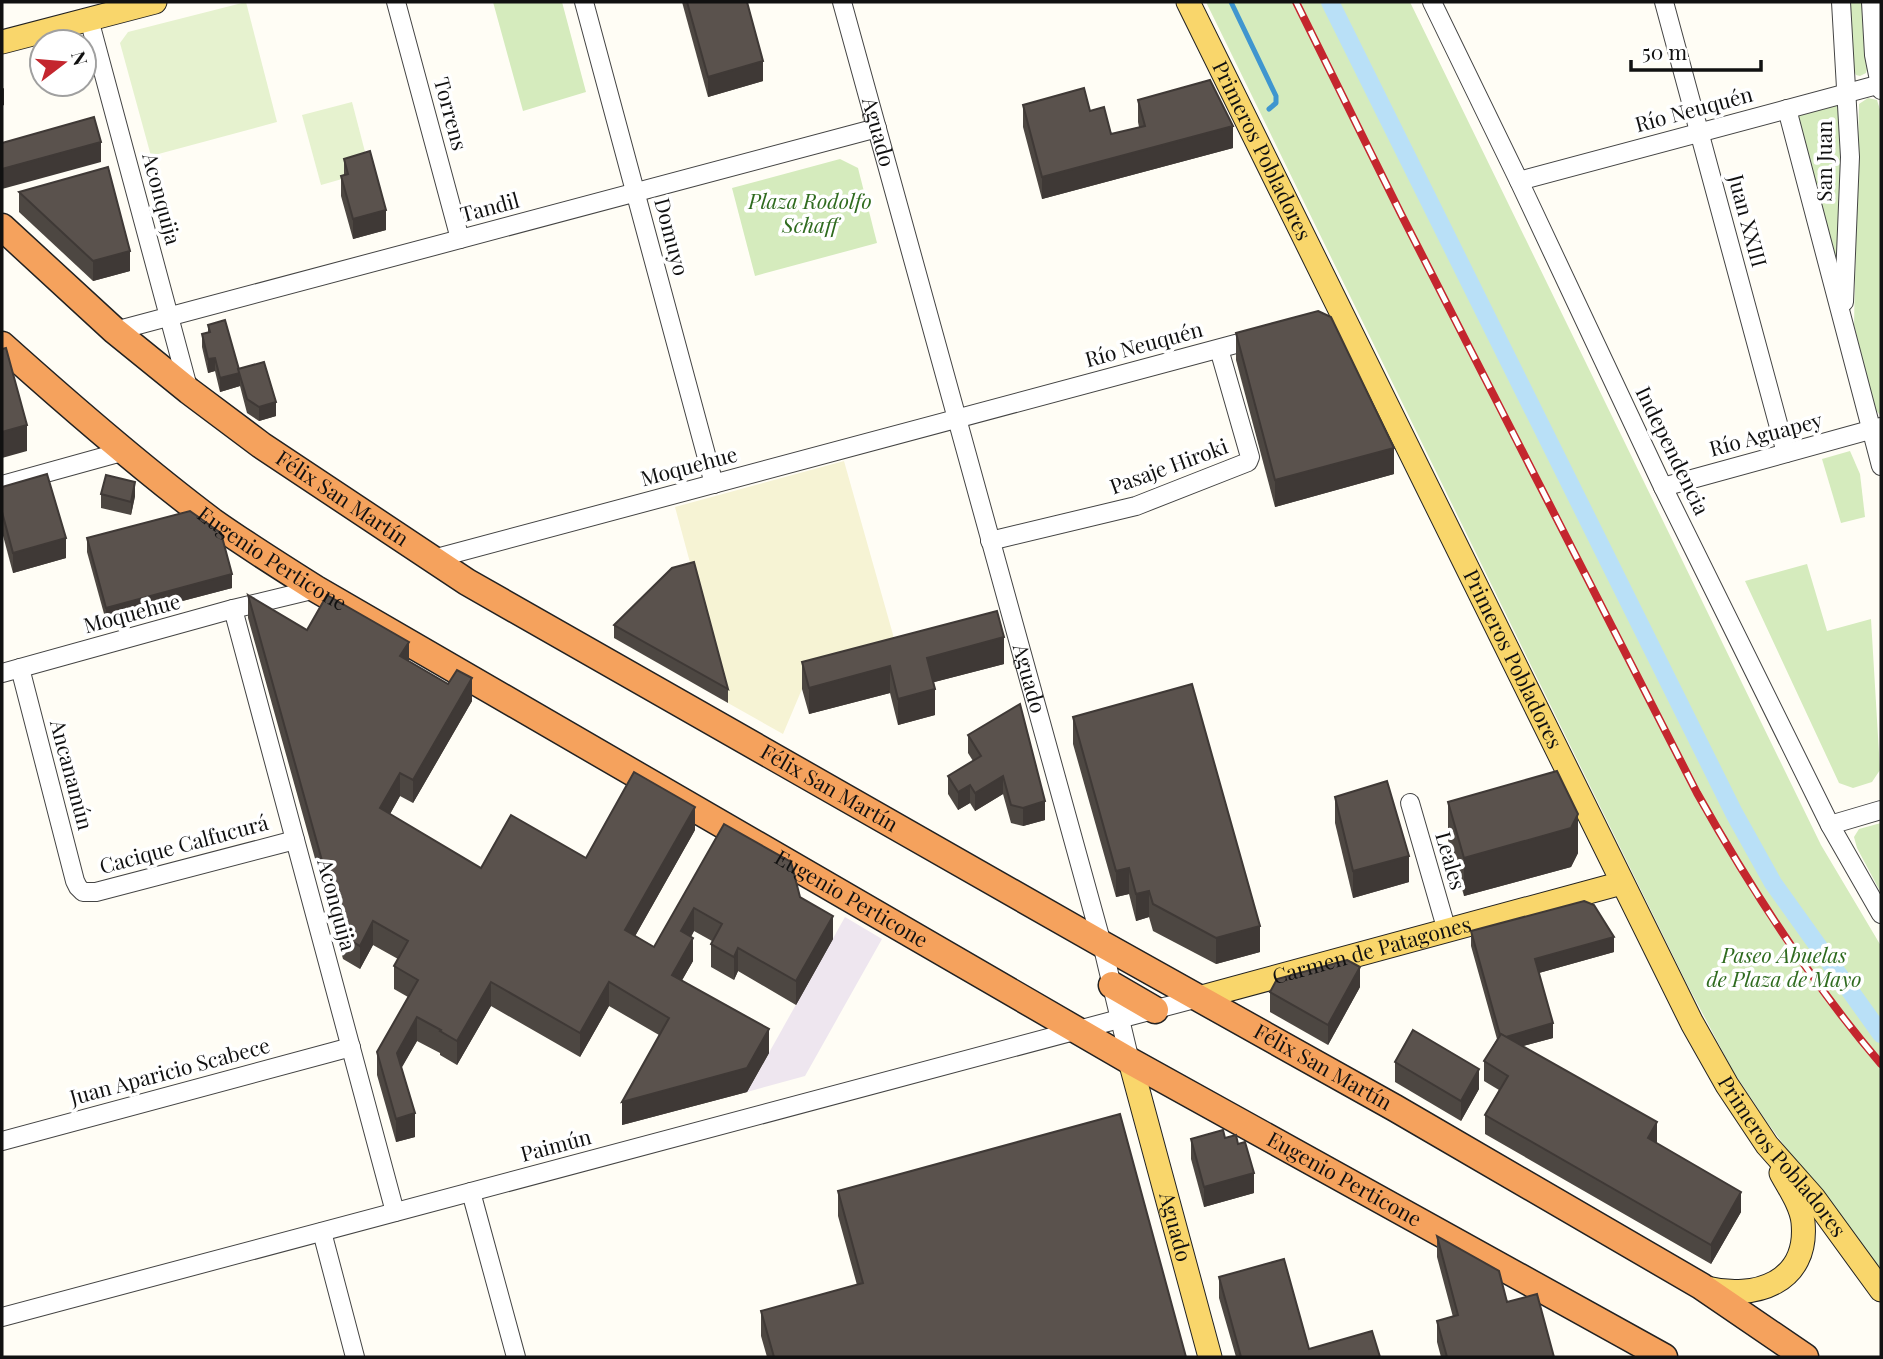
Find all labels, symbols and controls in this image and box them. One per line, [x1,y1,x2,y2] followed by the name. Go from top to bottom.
[28,28,98,98] north arrow
[1631,28,1760,72] scale bar
[1642,37,1688,65] text: 50 m
[66,48,95,68] text: N
[1207,56,1319,244] street label: Primeros Pobladores
[429,74,475,153] street label: Torrens
[1631,79,1756,137] street label: Río Neuquén
[857,93,903,169] street label: Aguado
[1809,120,1837,202] street label: San Juan
[137,149,189,248] street label: Aconquija
[1723,170,1775,270] street label: Juan XXIII
[457,185,522,227] street label: Tandil
[747,186,872,238] park label: Plaza Rodolfo Schaff
[649,194,697,278] street label: Domuyo
[1081,314,1206,372] street label: Río Neuquén
[1631,381,1717,520] street label: Independencia
[1706,404,1826,462] street label: Río Aguapey
[1105,431,1231,499] street label: Pasaje Hiroki
[637,439,740,491] street label: Moquehue
[271,443,415,552] street label: Félix San Martín
[192,499,353,616] street label: Eugenio Perticone
[1458,564,1570,753] street label: Primeros Pobladores
[80,586,183,638] street label: Moquehue
[1008,639,1054,716] street label: Aguado
[45,715,101,833] street label: Ancanamún
[756,736,904,837] street label: Félix San Martín
[96,807,271,879] street label: Cacique Calfucurá
[1430,828,1474,893] street label: Leales
[771,842,934,953] street label: Eugenio Perticone
[312,855,364,954] street label: Aconquija
[1269,909,1474,989] street label: Carmen de Patagones
[1706,940,1862,992] park label: Paseo Abuelas de Plaza de Mayo
[1250,1016,1398,1116] street label: Félix San Martín
[65,1030,273,1111] street label: Juan Aparicio Scabece
[1713,1070,1854,1242] street label: Primeros Pobladores
[517,1121,594,1167] street label: Paimún
[1263,1124,1427,1232] street label: Eugenio Perticone
[1154,1188,1200,1264] street label: Aguado

